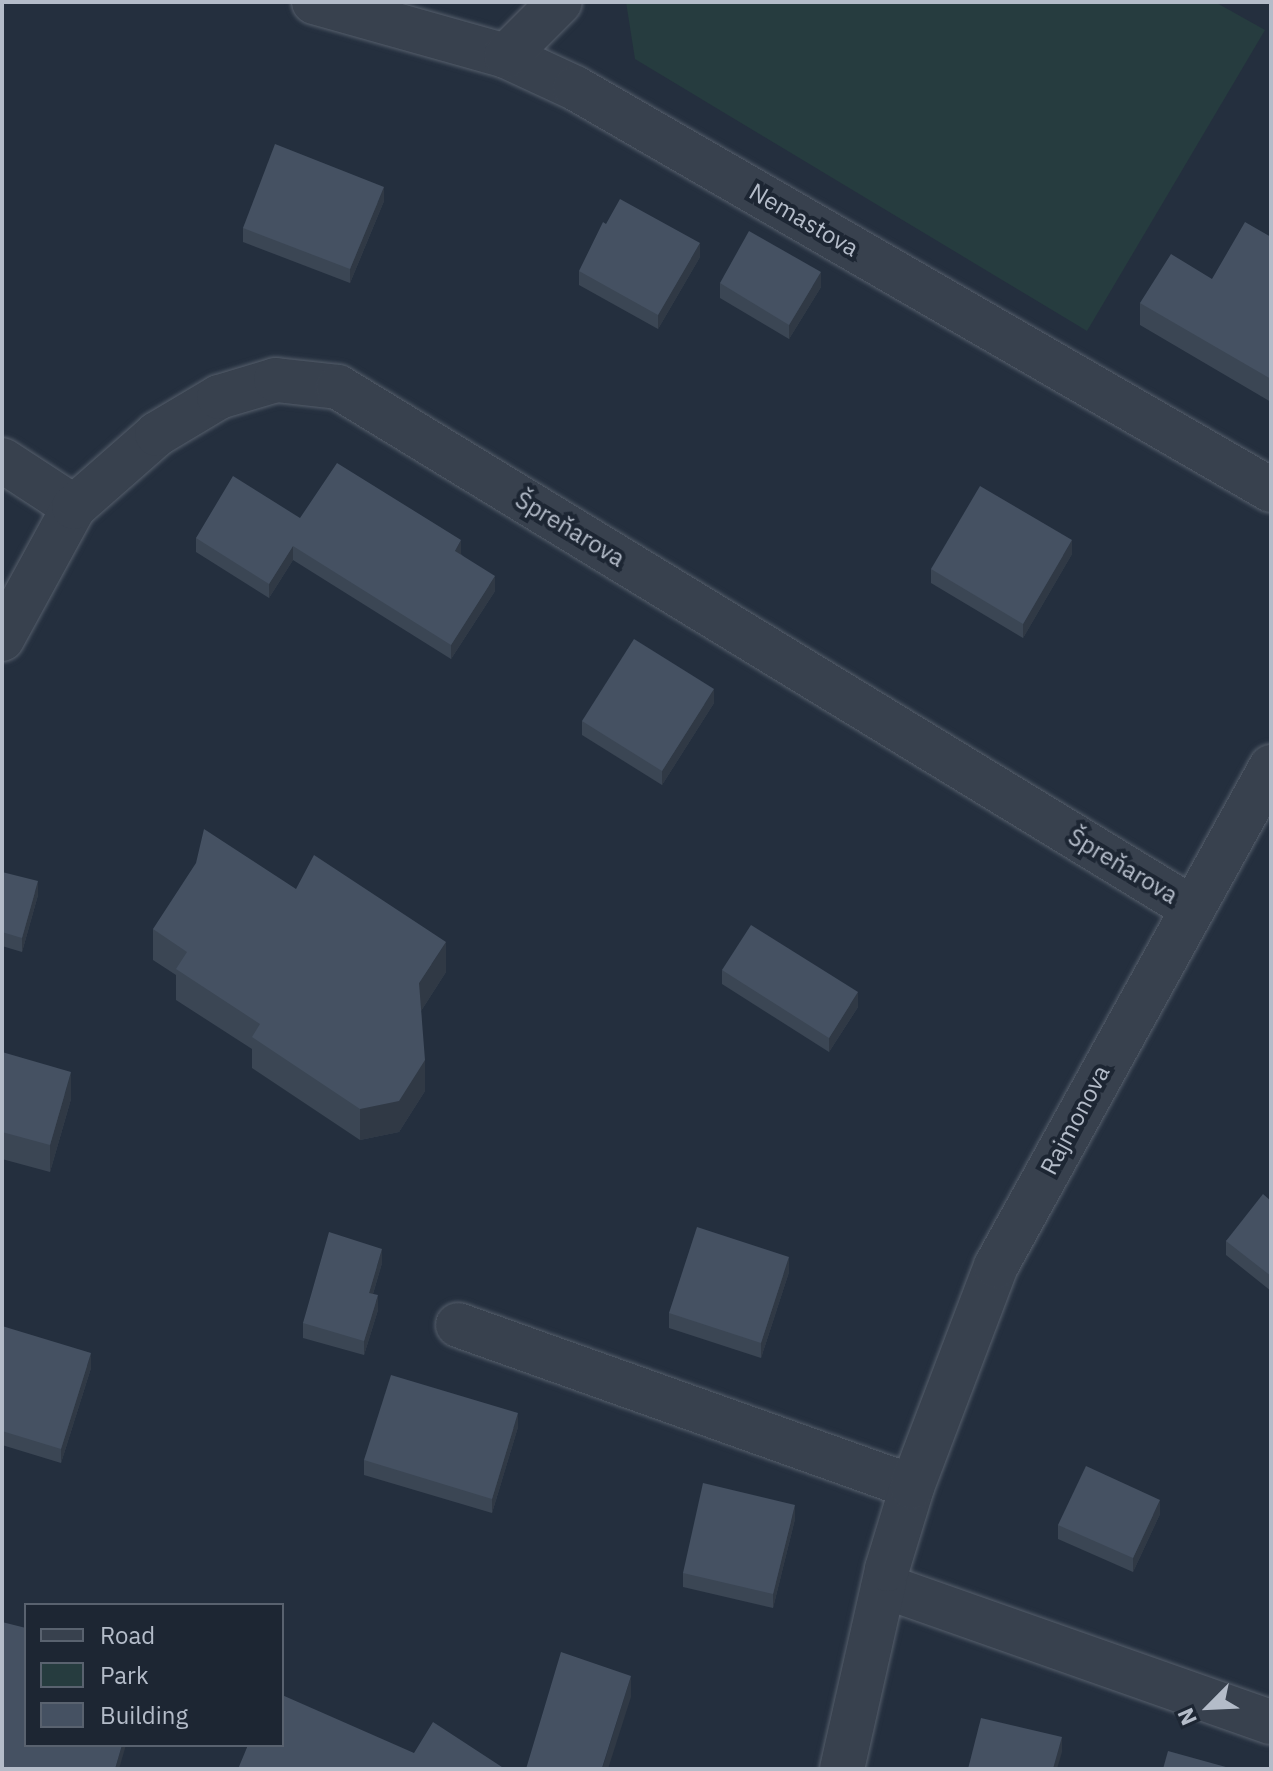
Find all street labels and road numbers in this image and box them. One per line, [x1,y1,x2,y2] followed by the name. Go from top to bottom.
[744,177,864,263] street label: Nemastova
[510,485,630,573] street label: Špreňarova
[1063,822,1183,910] street label: Špreňarova
[1034,1060,1116,1180] street label: Rajmonova

